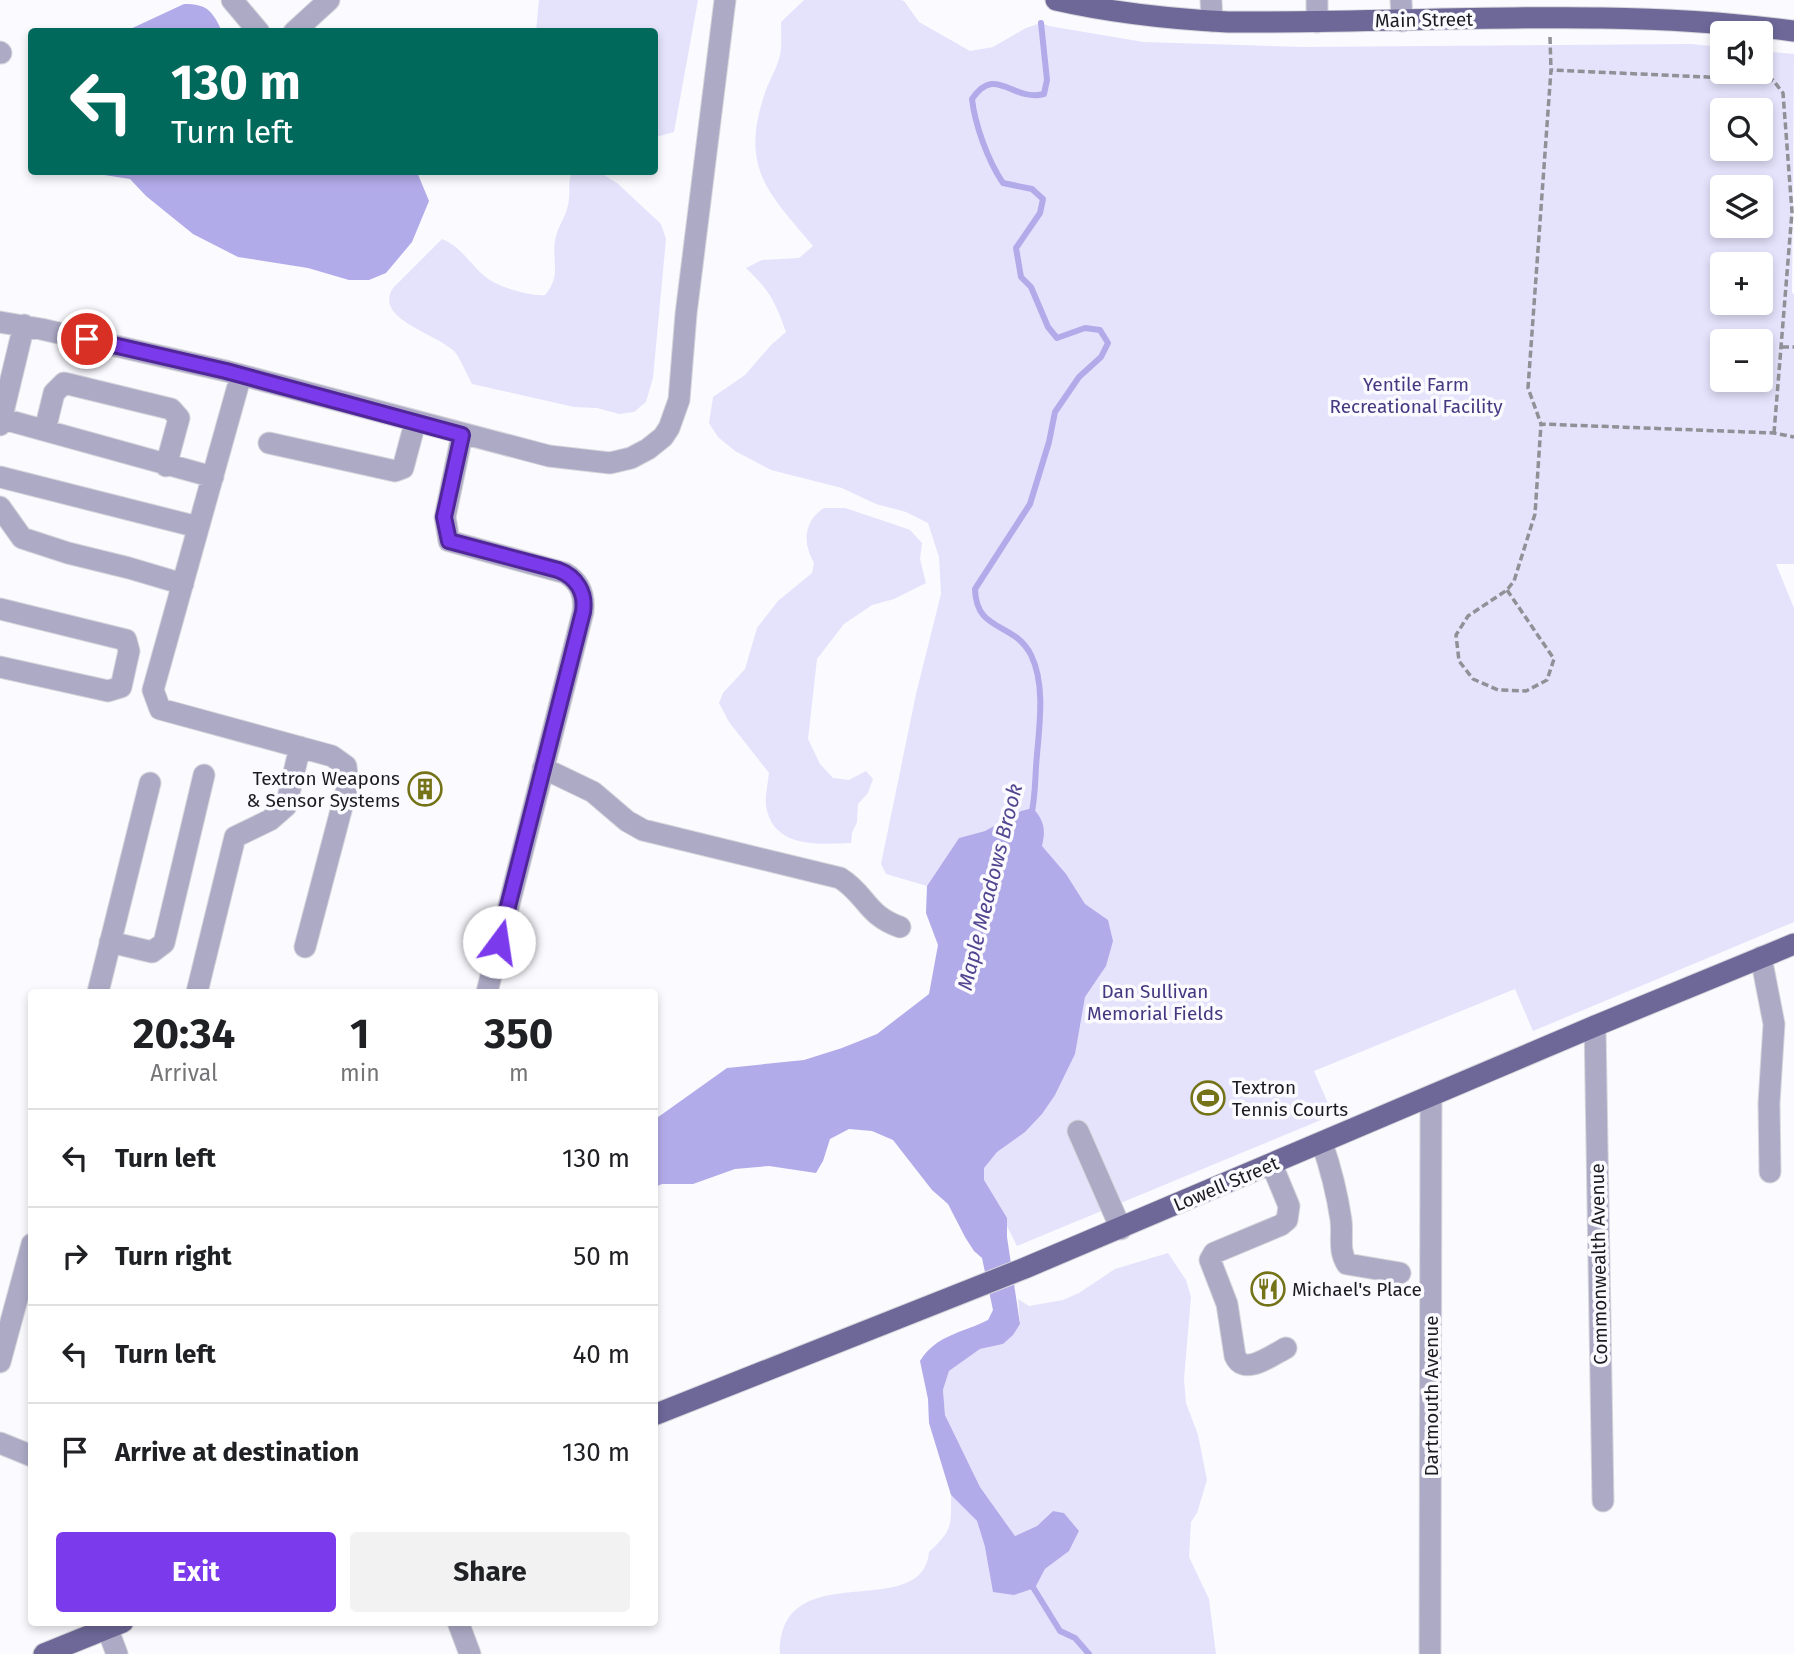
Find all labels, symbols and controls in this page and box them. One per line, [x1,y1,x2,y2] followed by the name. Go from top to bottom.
[1375,8,1473,32] street label: Main Street
[1710,21,1773,392] map controls
[1710,21,1773,84] button: sound
[171,53,301,112] text: 130 m
[56,56,147,147] icon: left
[1710,98,1773,161] button: search
[171,113,293,151] text: Turn left
[1710,175,1773,238] button: layers
[1710,252,1773,315] button: +
[57,309,117,369] pin
[68,320,106,358] icon: arrive
[1710,329,1773,392] button: −
[1329,373,1503,418] park label: Yentile Farm Recreational Facility
[247,767,400,812] place label: Textron Weapons & Sensor Systems
[406,770,444,808] building icon: Textron Weapons & Sensor Systems
[952,781,1028,993] water label: Maple Meadows Brook
[462,905,536,979] position arrow
[1087,980,1223,1025] park label: Dan Sullivan Memorial Fields
[133,1009,235,1059] text: 20:34
[350,1009,370,1059] text: 1
[484,1009,553,1059] text: 350
[150,1059,218,1087] text: Arrival
[340,1059,380,1087] text: min
[509,1059,529,1087] text: m
[1232,1076,1348,1121] place label: Textron Tennis Courts
[1189,1079,1227,1117] sports icon: Textron Tennis Courts
[56,1139,94,1177] icon: left
[115,1143,216,1174] text: Turn left
[562,1143,630,1174] text: 130 m
[1170,1152,1282,1216] street label: Lowell Street
[1586,1163,1612,1365] street label: Commonwealth Avenue
[56,1237,94,1275] icon: right
[115,1241,232,1272] text: Turn right
[573,1241,630,1272] text: 50 m
[1249,1270,1287,1308] restaurant icon: Michael's Place
[1292,1278,1422,1301] place label: Michael's Place
[1420,1315,1443,1477] street label: Dartmouth Avenue
[56,1335,94,1373] icon: left
[115,1339,216,1370] text: Turn left
[572,1339,630,1370] text: 40 m
[56,1433,94,1471] icon: arrive
[115,1437,359,1468] text: Arrive at destination
[562,1437,630,1468] text: 130 m
[56,1532,336,1612] button: Exit
[350,1532,630,1612] button: Share

